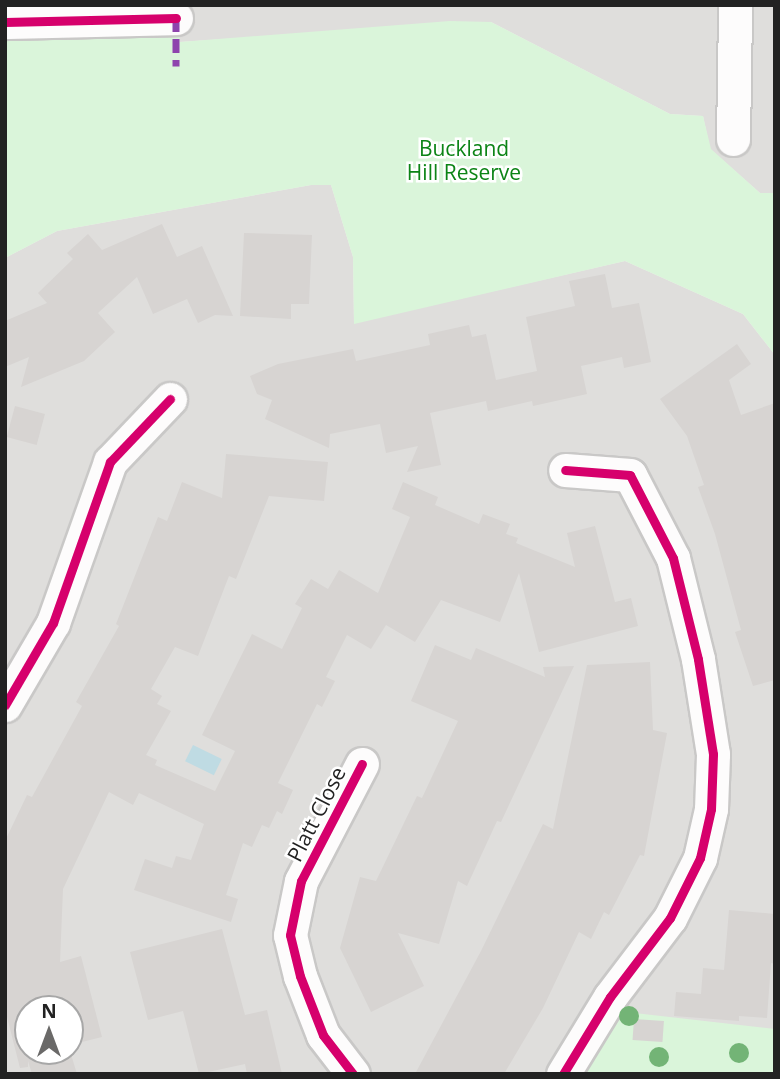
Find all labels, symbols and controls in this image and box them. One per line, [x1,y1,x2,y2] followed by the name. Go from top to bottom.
[407,135,521,185] park label: Buckland Hill Reserve
[281,762,351,866] street label: Platt Close
[14,995,84,1065] north arrow
[41,998,57,1024] text: N

